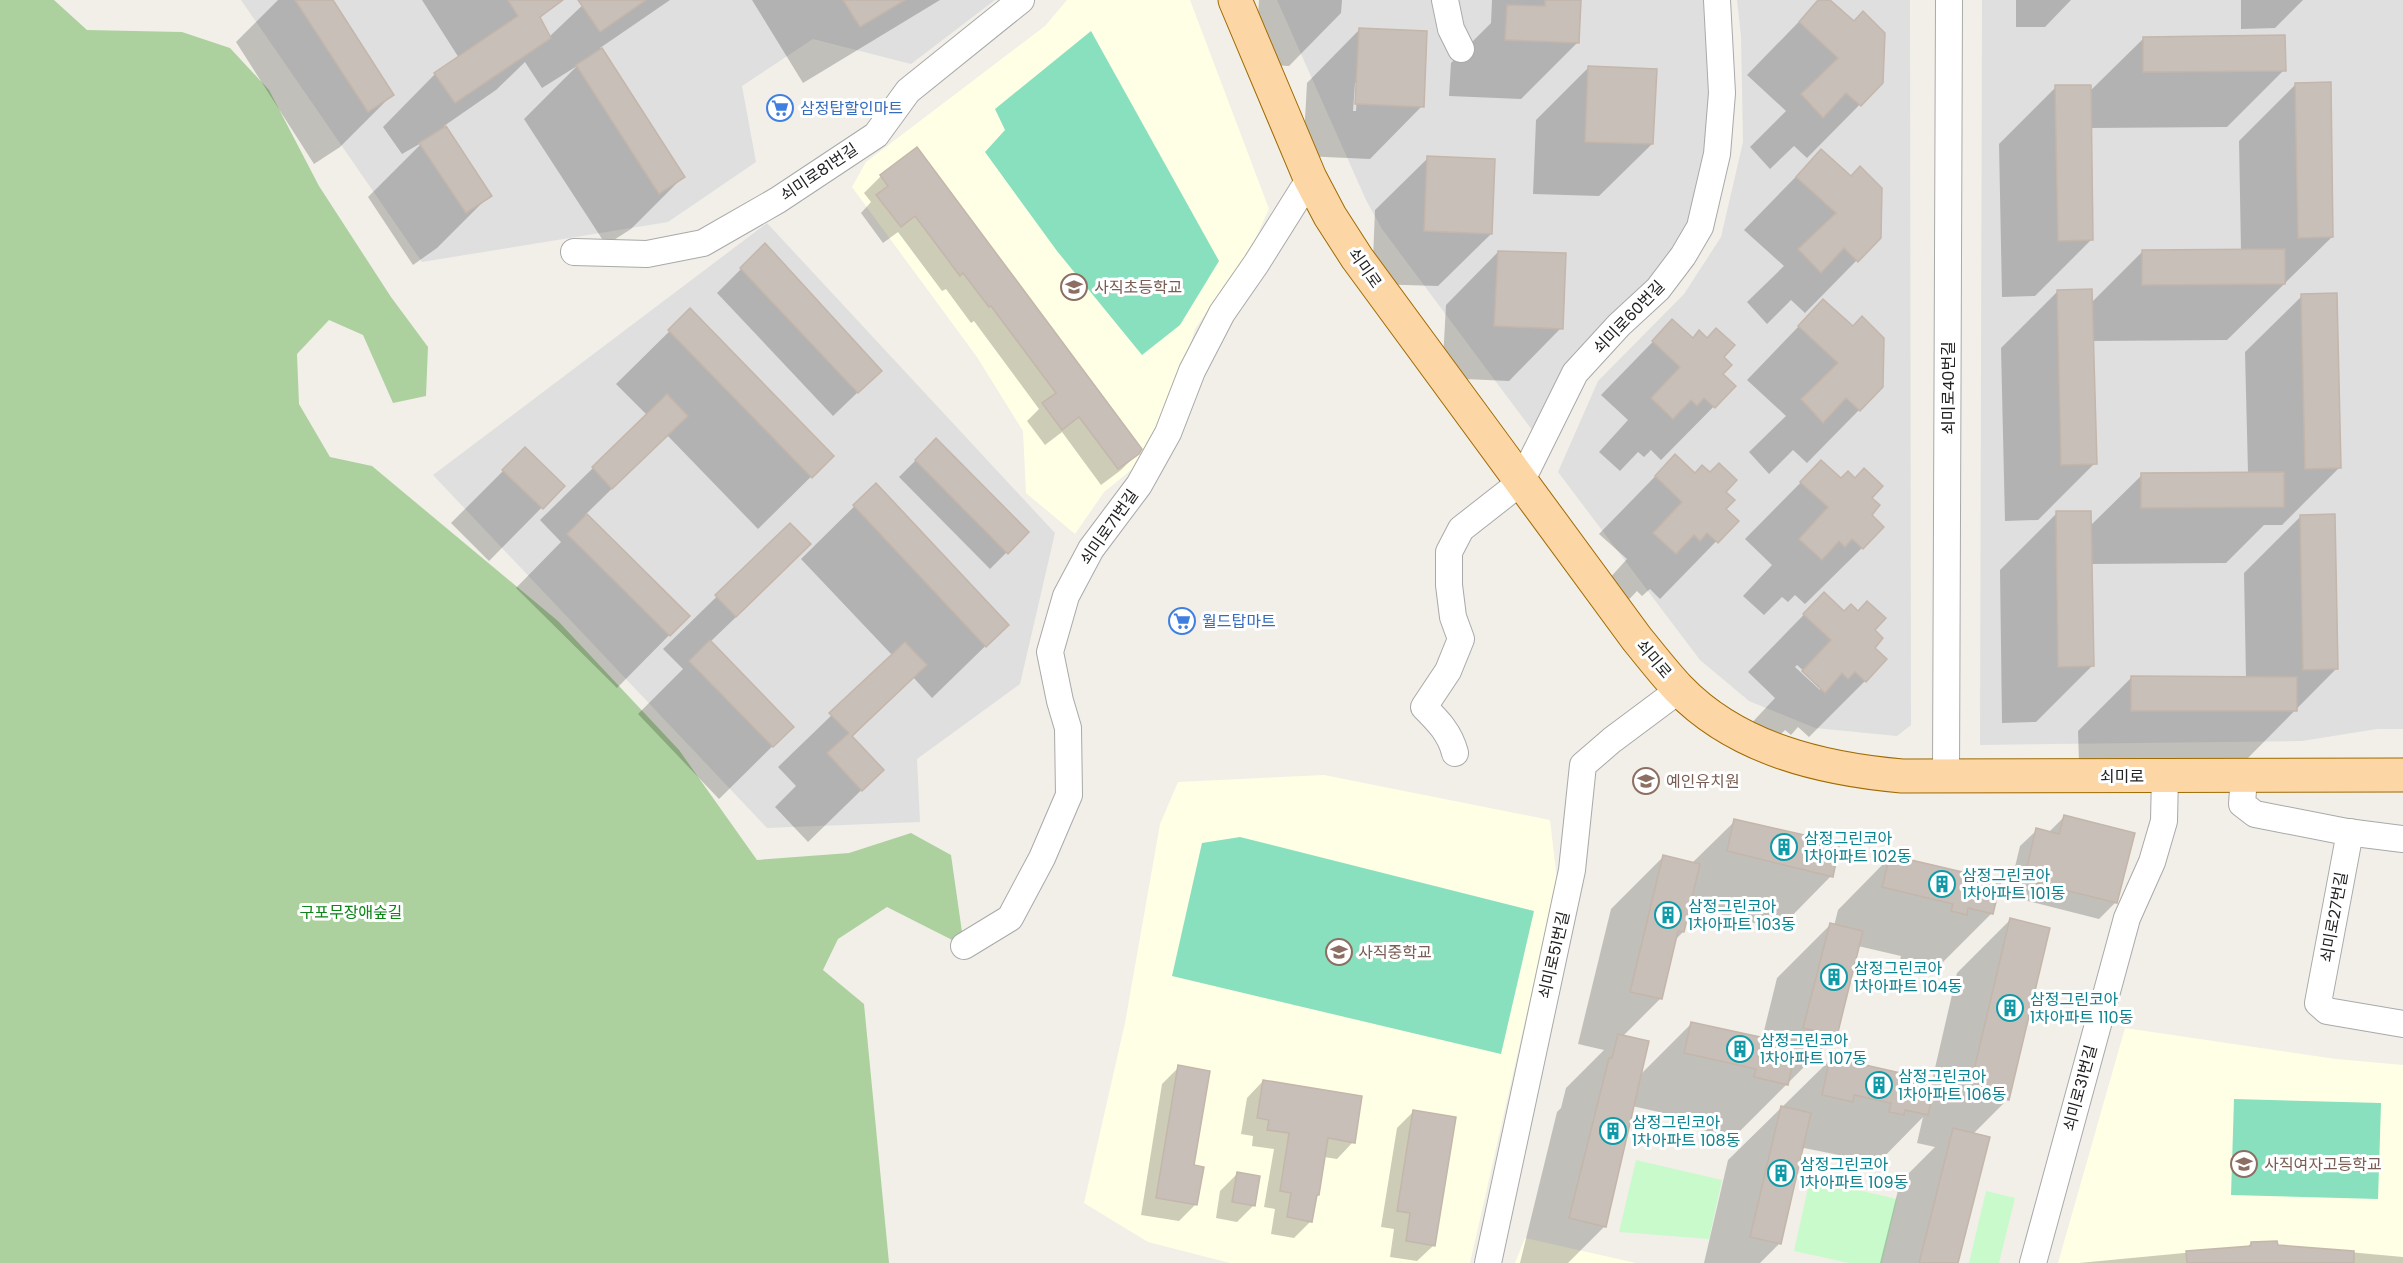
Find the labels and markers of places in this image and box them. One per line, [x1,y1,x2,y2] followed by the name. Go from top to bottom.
[765,93,795,123] supermarket icon: 삼정탑할인마트
[800,97,903,120] place label: 삼정탑할인마트
[1059,272,1089,302] school or university icon: 사직초등학교
[1094,276,1182,299] place label: 사직초등학교
[1167,606,1197,636] supermarket icon: 월드탑마트
[1202,610,1276,633] place label: 월드탑마트
[1631,766,1661,796] school or university icon: 예인유치원
[1666,770,1740,793] place label: 예인유치원
[1804,827,1912,868] place label: 삼정그린코아 1차아파트 102동
[1769,832,1799,862] building icon: 삼정그린코아 1차아파트 102동
[1962,864,2066,905] place label: 삼정그린코아 1차아파트 101동
[1927,869,1957,899] building icon: 삼정그린코아 1차아파트 101동
[1688,895,1796,936] place label: 삼정그린코아 1차아파트 103동
[1653,900,1683,930] building icon: 삼정그린코아 1차아파트 103동
[1324,937,1354,967] school or university icon: 사직중학교
[1358,941,1432,964] place label: 사직중학교
[1854,957,1963,998] place label: 삼정그린코아 1차아파트 104동
[1819,962,1849,992] building icon: 삼정그린코아 1차아파트 104동
[2030,988,2134,1029] place label: 삼정그린코아 1차아파트 110동
[1995,993,2025,1023] building icon: 삼정그린코아 1차아파트 110동
[1760,1029,1867,1070] place label: 삼정그린코아 1차아파트 107동
[1725,1034,1755,1064] building icon: 삼정그린코아 1차아파트 107동
[1898,1065,2007,1106] place label: 삼정그린코아 1차아파트 106동
[1864,1070,1894,1100] building icon: 삼정그린코아 1차아파트 106동
[1632,1111,1741,1152] place label: 삼정그린코아 1차아파트 108동
[1598,1116,1628,1146] building icon: 삼정그린코아 1차아파트 108동
[2229,1149,2259,1179] school or university icon: 사직여자고등학교
[1800,1153,1909,1194] place label: 삼정그린코아 1차아파트 109동
[2264,1153,2382,1176] place label: 사직여자고등학교
[1766,1158,1796,1188] building icon: 삼정그린코아 1차아파트 109동

